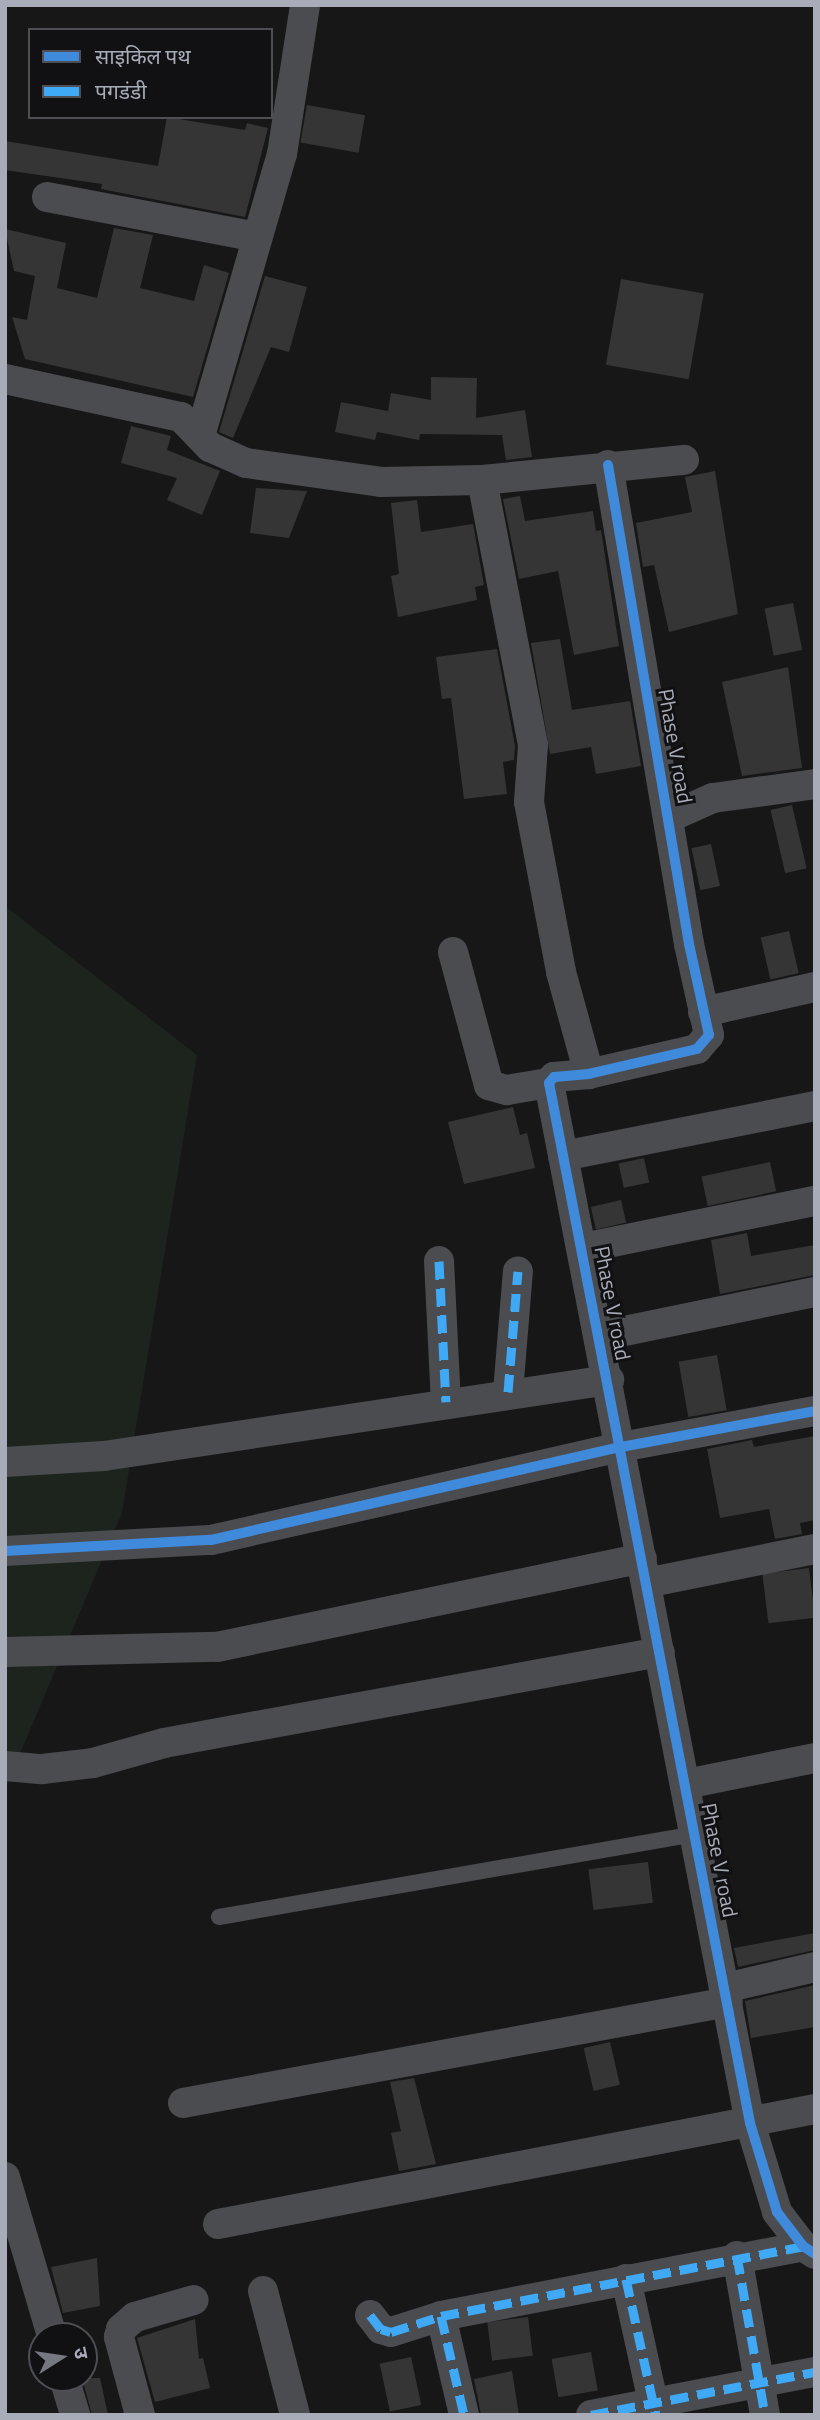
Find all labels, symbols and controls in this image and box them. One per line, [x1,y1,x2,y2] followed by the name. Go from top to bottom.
[28,28,273,119] legend
[95,40,191,72] text: साइकिल पथ
[95,75,147,107] text: पगडंडी
[654,687,698,805] street label: Phase V road
[590,1244,636,1362] street label: Phase V road
[697,1801,743,1919] street label: Phase V road
[28,2322,98,2392] north arrow
[67,2344,97,2361] text: उ

